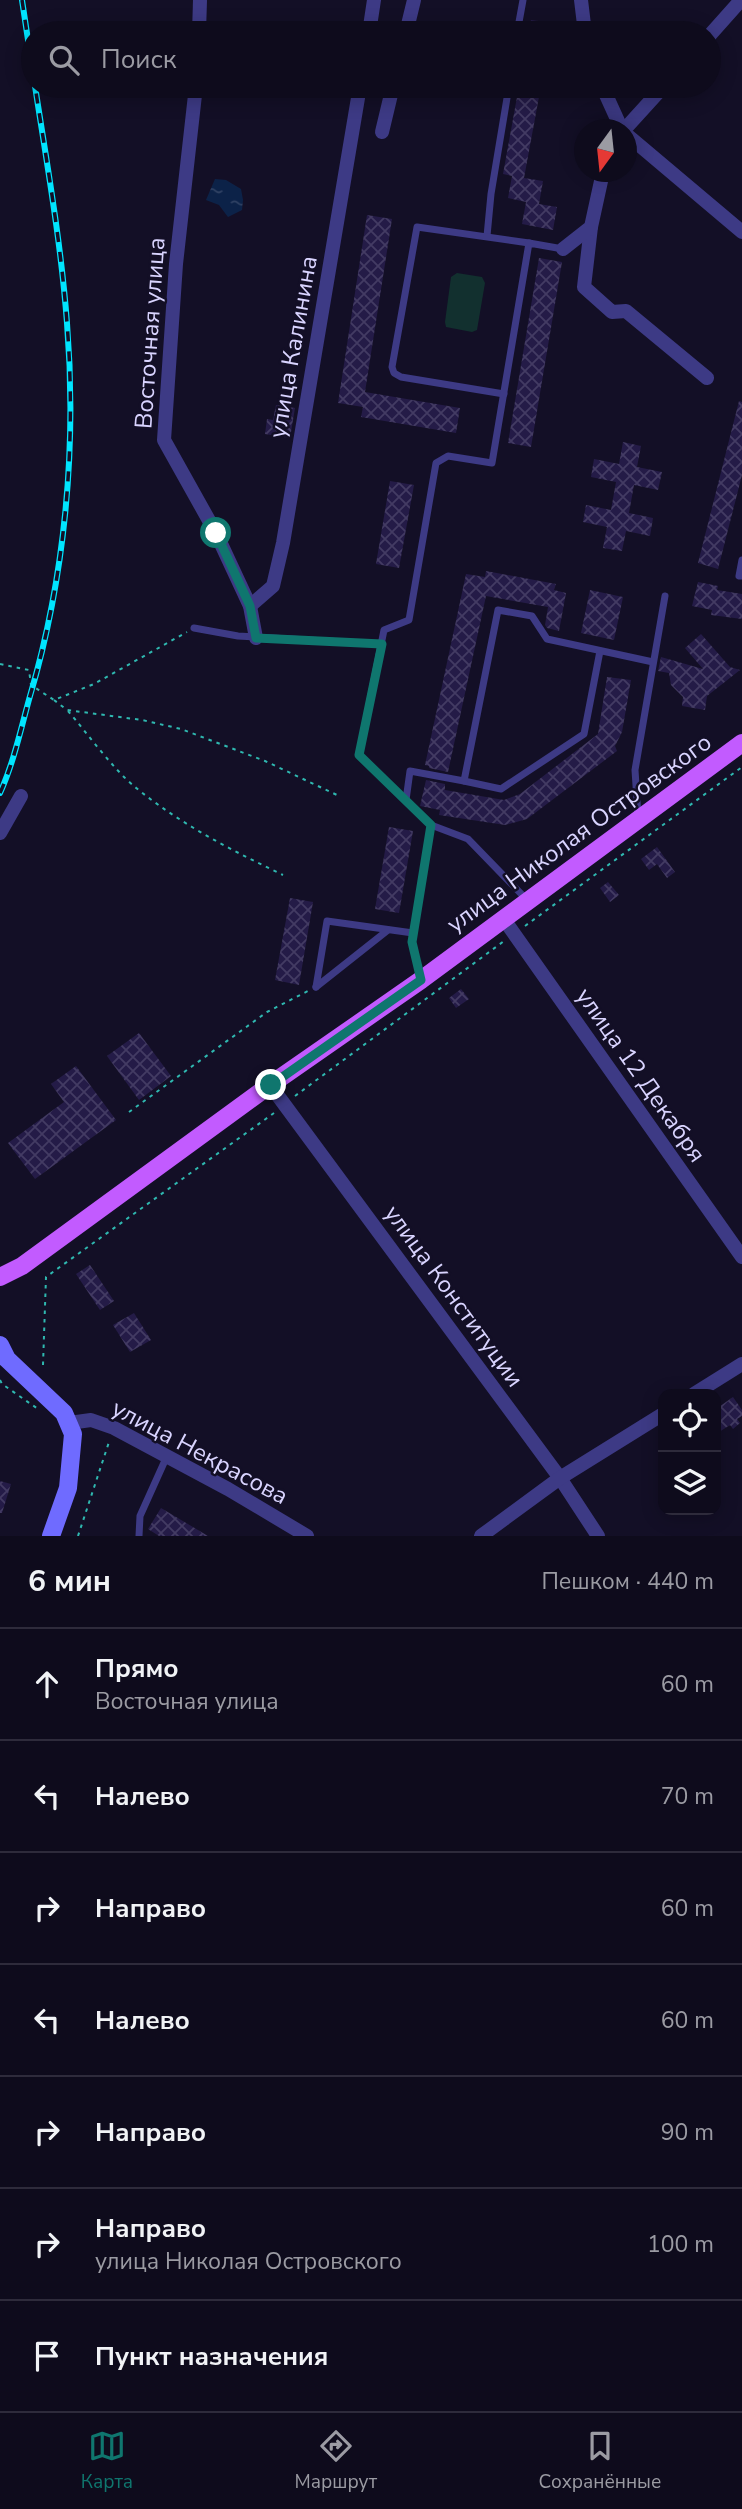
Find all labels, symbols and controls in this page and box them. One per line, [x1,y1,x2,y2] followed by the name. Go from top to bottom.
[21,21,721,98] search box
[45,41,83,79] icon: search
[101,42,177,77] text: Поиск
[574,119,637,182] north arrow
[127,236,173,430] street label: Восточная улица
[261,253,325,441] street label: улица Калинина
[200,517,231,548] route start
[440,726,718,940] street label: улица Николая Островского
[569,981,713,1169] street label: улица 12 Декабря
[255,1069,286,1100] route end
[377,1199,531,1393] street label: улица Конституции
[658,1389,721,1515] map controls
[658,1389,721,1452] button: locate
[106,1392,294,1512] street label: улица Некрасова
[658,1452,721,1515] button: layers
[28,1561,111,1602] text: 6 мин
[541,1566,714,1597] text: Пешком · 440 m
[95,1651,179,1686] text: Прямо
[28,1665,66,1703] icon: ahead
[661,1669,714,1700] text: 60 m
[95,1686,279,1717] text: Восточная улица
[28,1777,66,1815] icon: left
[95,1779,190,1814] text: Налево
[661,1781,714,1812] text: 70 m
[28,1889,66,1927] icon: right
[95,1891,206,1926] text: Направо
[661,1893,714,1924] text: 60 m
[28,2001,66,2039] icon: left
[95,2003,190,2038] text: Налево
[661,2005,714,2036] text: 60 m
[28,2113,66,2151] icon: right
[95,2115,206,2150] text: Направо
[661,2117,714,2148] text: 90 m
[95,2211,206,2246] text: Направо
[28,2225,66,2263] icon: right
[647,2229,714,2260] text: 100 m
[95,2246,402,2277] text: улица Николая Островского
[28,2337,66,2375] icon: arrive
[95,2339,328,2374] text: Пункт назначения
[81,2427,133,2495] tab: Карта
[295,2427,377,2495] tab: Маршрут
[539,2427,661,2495] tab: Сохранённые

